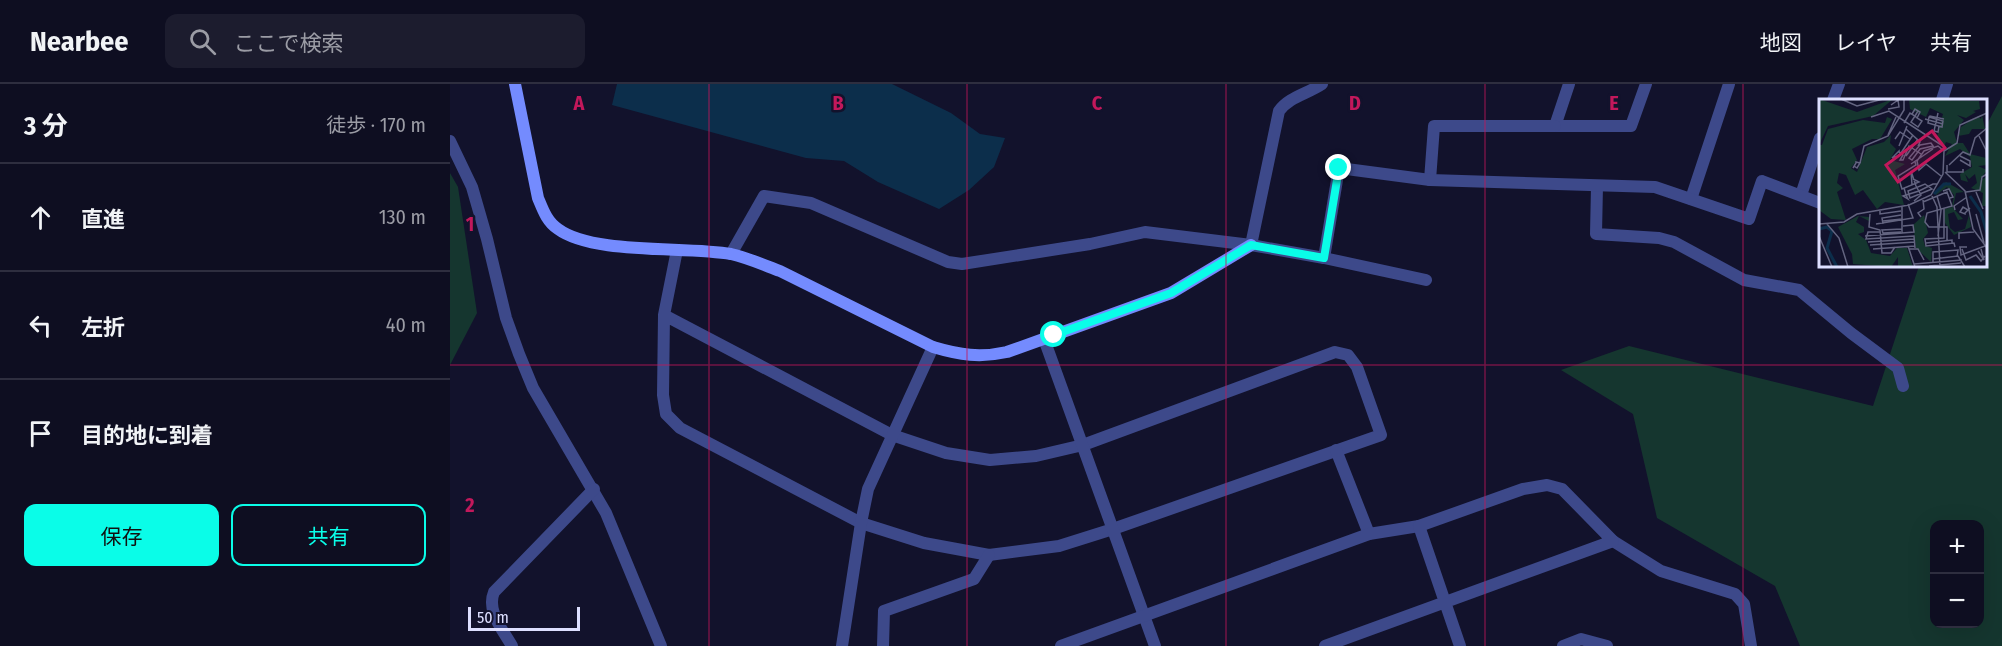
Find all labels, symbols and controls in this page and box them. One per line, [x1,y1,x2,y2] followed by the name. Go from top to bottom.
[165,14,585,68] search box
[30,25,129,58] text: Nearbee
[186,25,219,58] icon: search
[234,30,344,57] text: ここで検索
[1760,30,1802,56] text: 地図
[1835,30,1897,56] text: レイヤ
[1930,30,1972,56] text: 共有
[573,91,586,115] text: A
[832,91,844,115] text: B
[1092,91,1103,115] text: C
[1349,91,1361,115] text: D
[1609,91,1619,115] text: E
[1819,99,1987,267] inset map
[24,111,68,142] text: 3 分
[326,113,426,137] text: 徒歩 · 170 m
[1325,154,1351,180] route end
[24,201,57,234] icon: ahead
[379,205,426,229] text: 130 m
[81,206,125,233] text: 直進
[466,212,474,236] text: 1
[24,309,57,342] icon: left
[386,313,426,337] text: 40 m
[81,314,125,341] text: 左折
[1040,321,1066,347] route start
[24,417,57,450] icon: arrive
[81,422,213,449] text: 目的地に到着
[464,493,475,517] text: 2
[24,504,219,566] button: 保存
[231,504,426,566] button: 共有
[1930,520,1984,628] map controls
[1930,520,1984,574] button: +
[1930,574,1984,628] button: −
[468,604,580,632] scale bar
[477,608,509,627] text: 50 m

